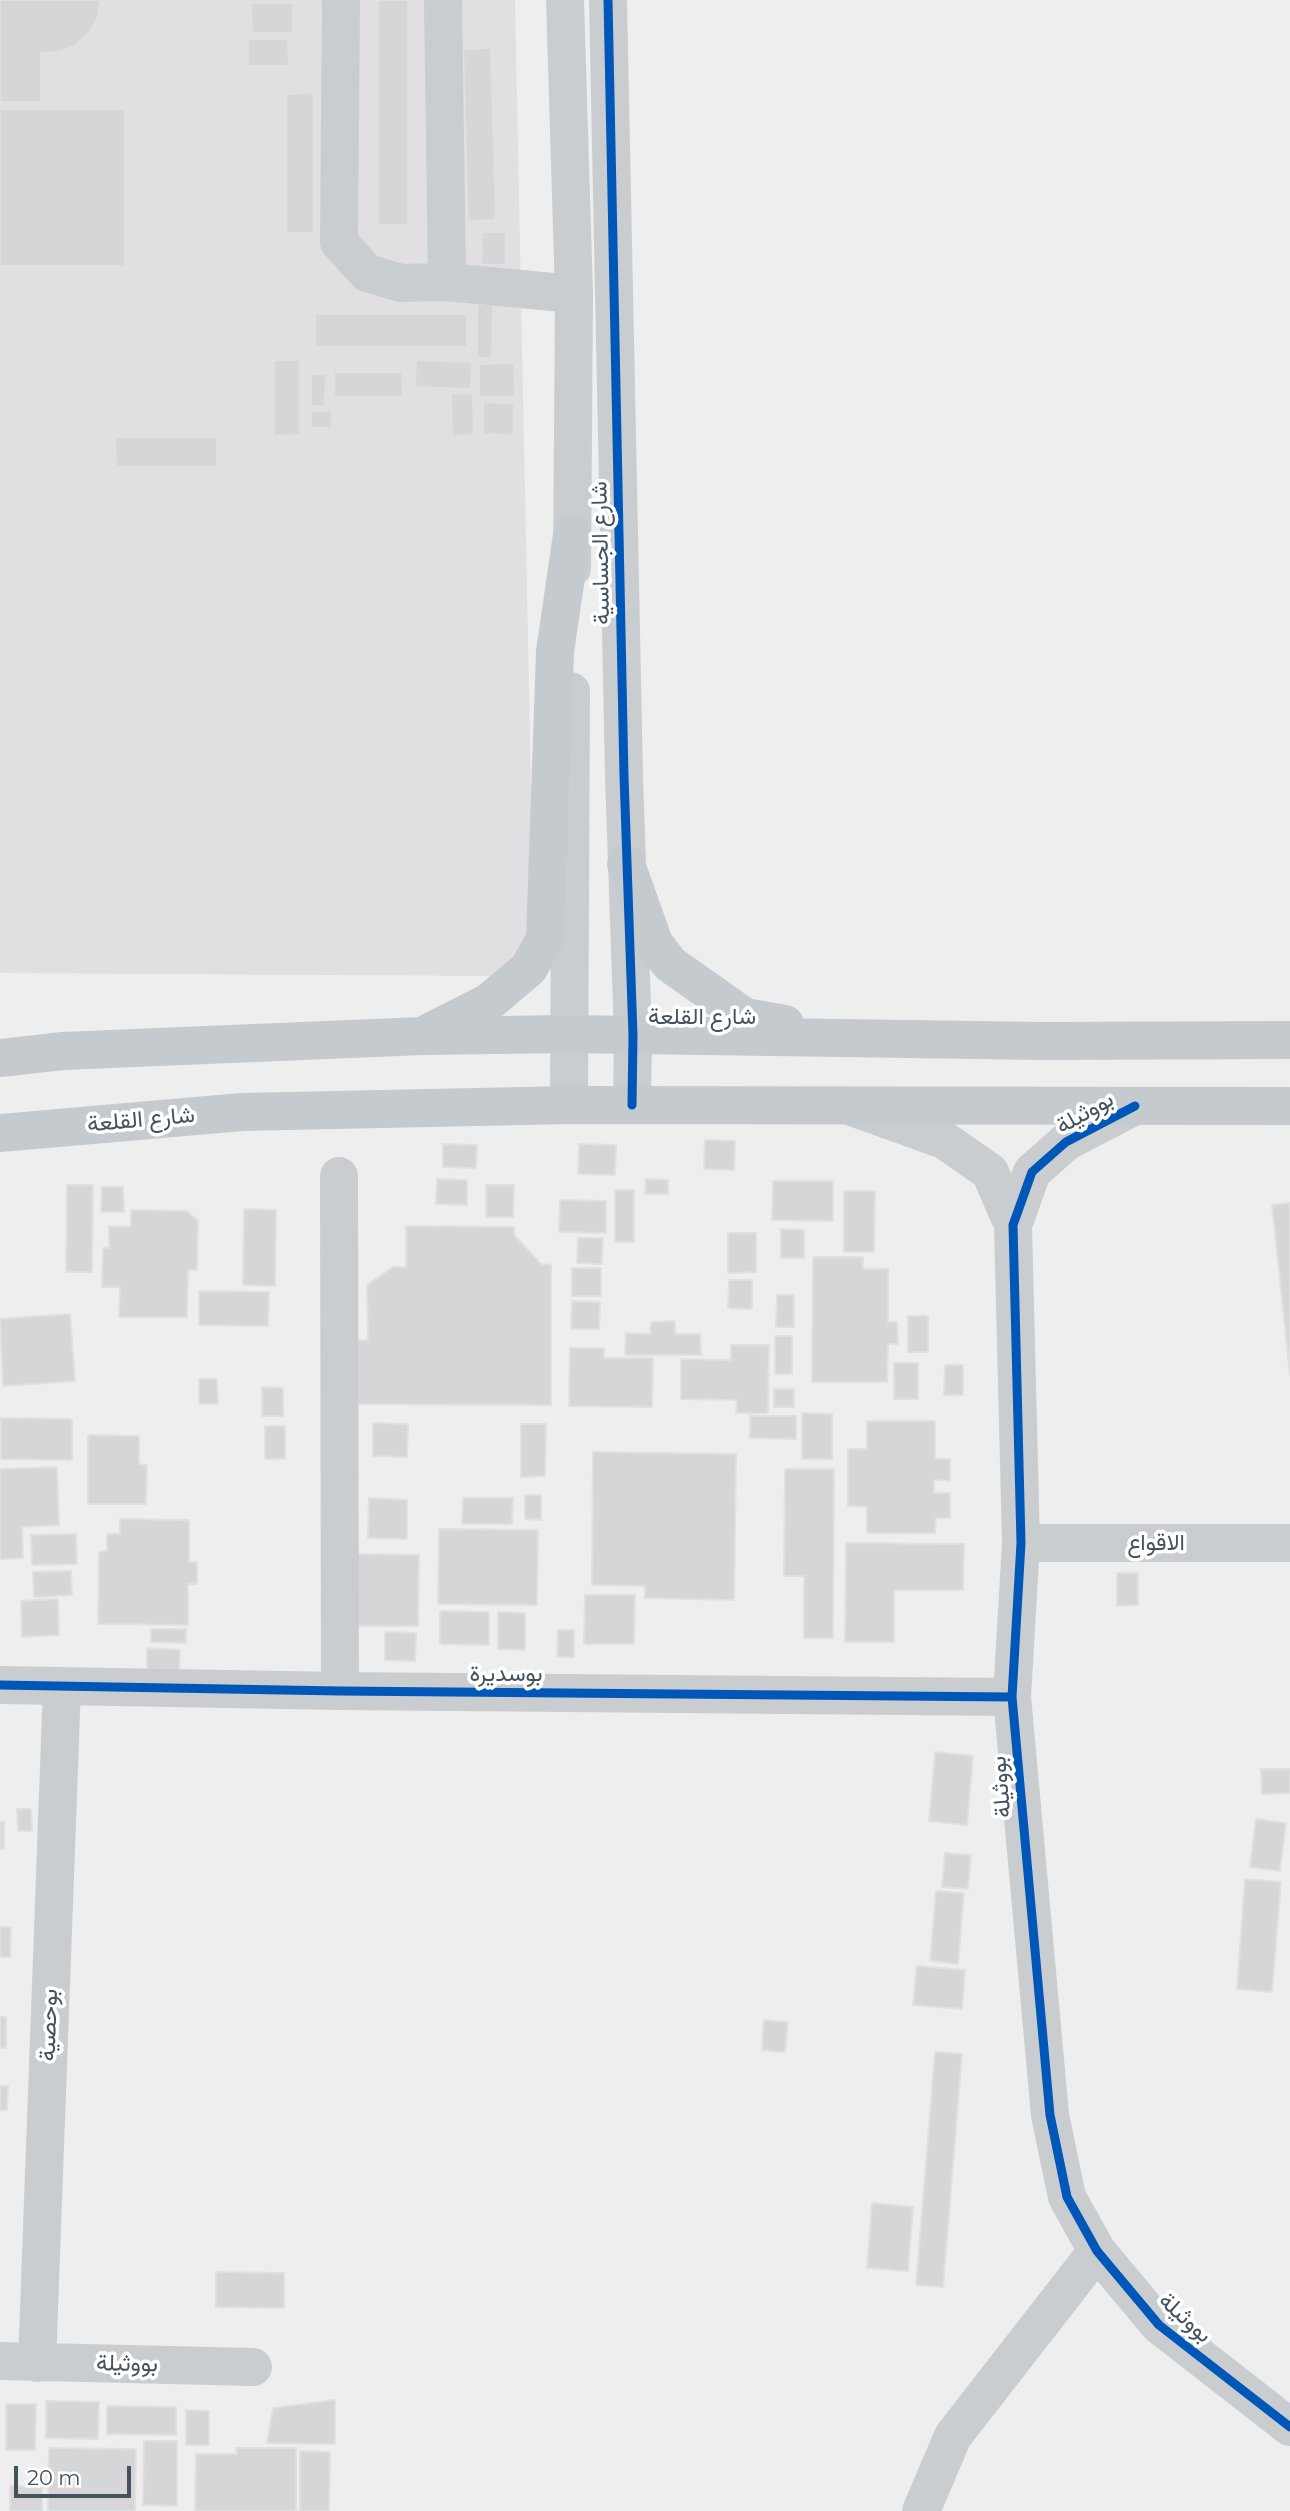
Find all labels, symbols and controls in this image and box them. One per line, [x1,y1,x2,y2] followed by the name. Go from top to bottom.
[586,481,616,625] street label: شارع الجساسية
[648,1003,756,1031] street label: شارع القلعة
[1051,1086,1119,1140] street label: بووثيلة
[86,1102,196,1138] street label: شارع القلعة
[1127,1529,1185,1557] street label: الاقواع
[469,1660,543,1688] street label: بوسديرة
[985,1755,1017,1819] street label: بووثيلة
[34,1988,64,2062] street label: بوحصية
[1153,2287,1217,2349] street label: بووثيلة
[96,2350,158,2378] street label: بووثيلة
[18,2452,135,2496] scale bar
[27,2465,81,2490] text: 20 m

